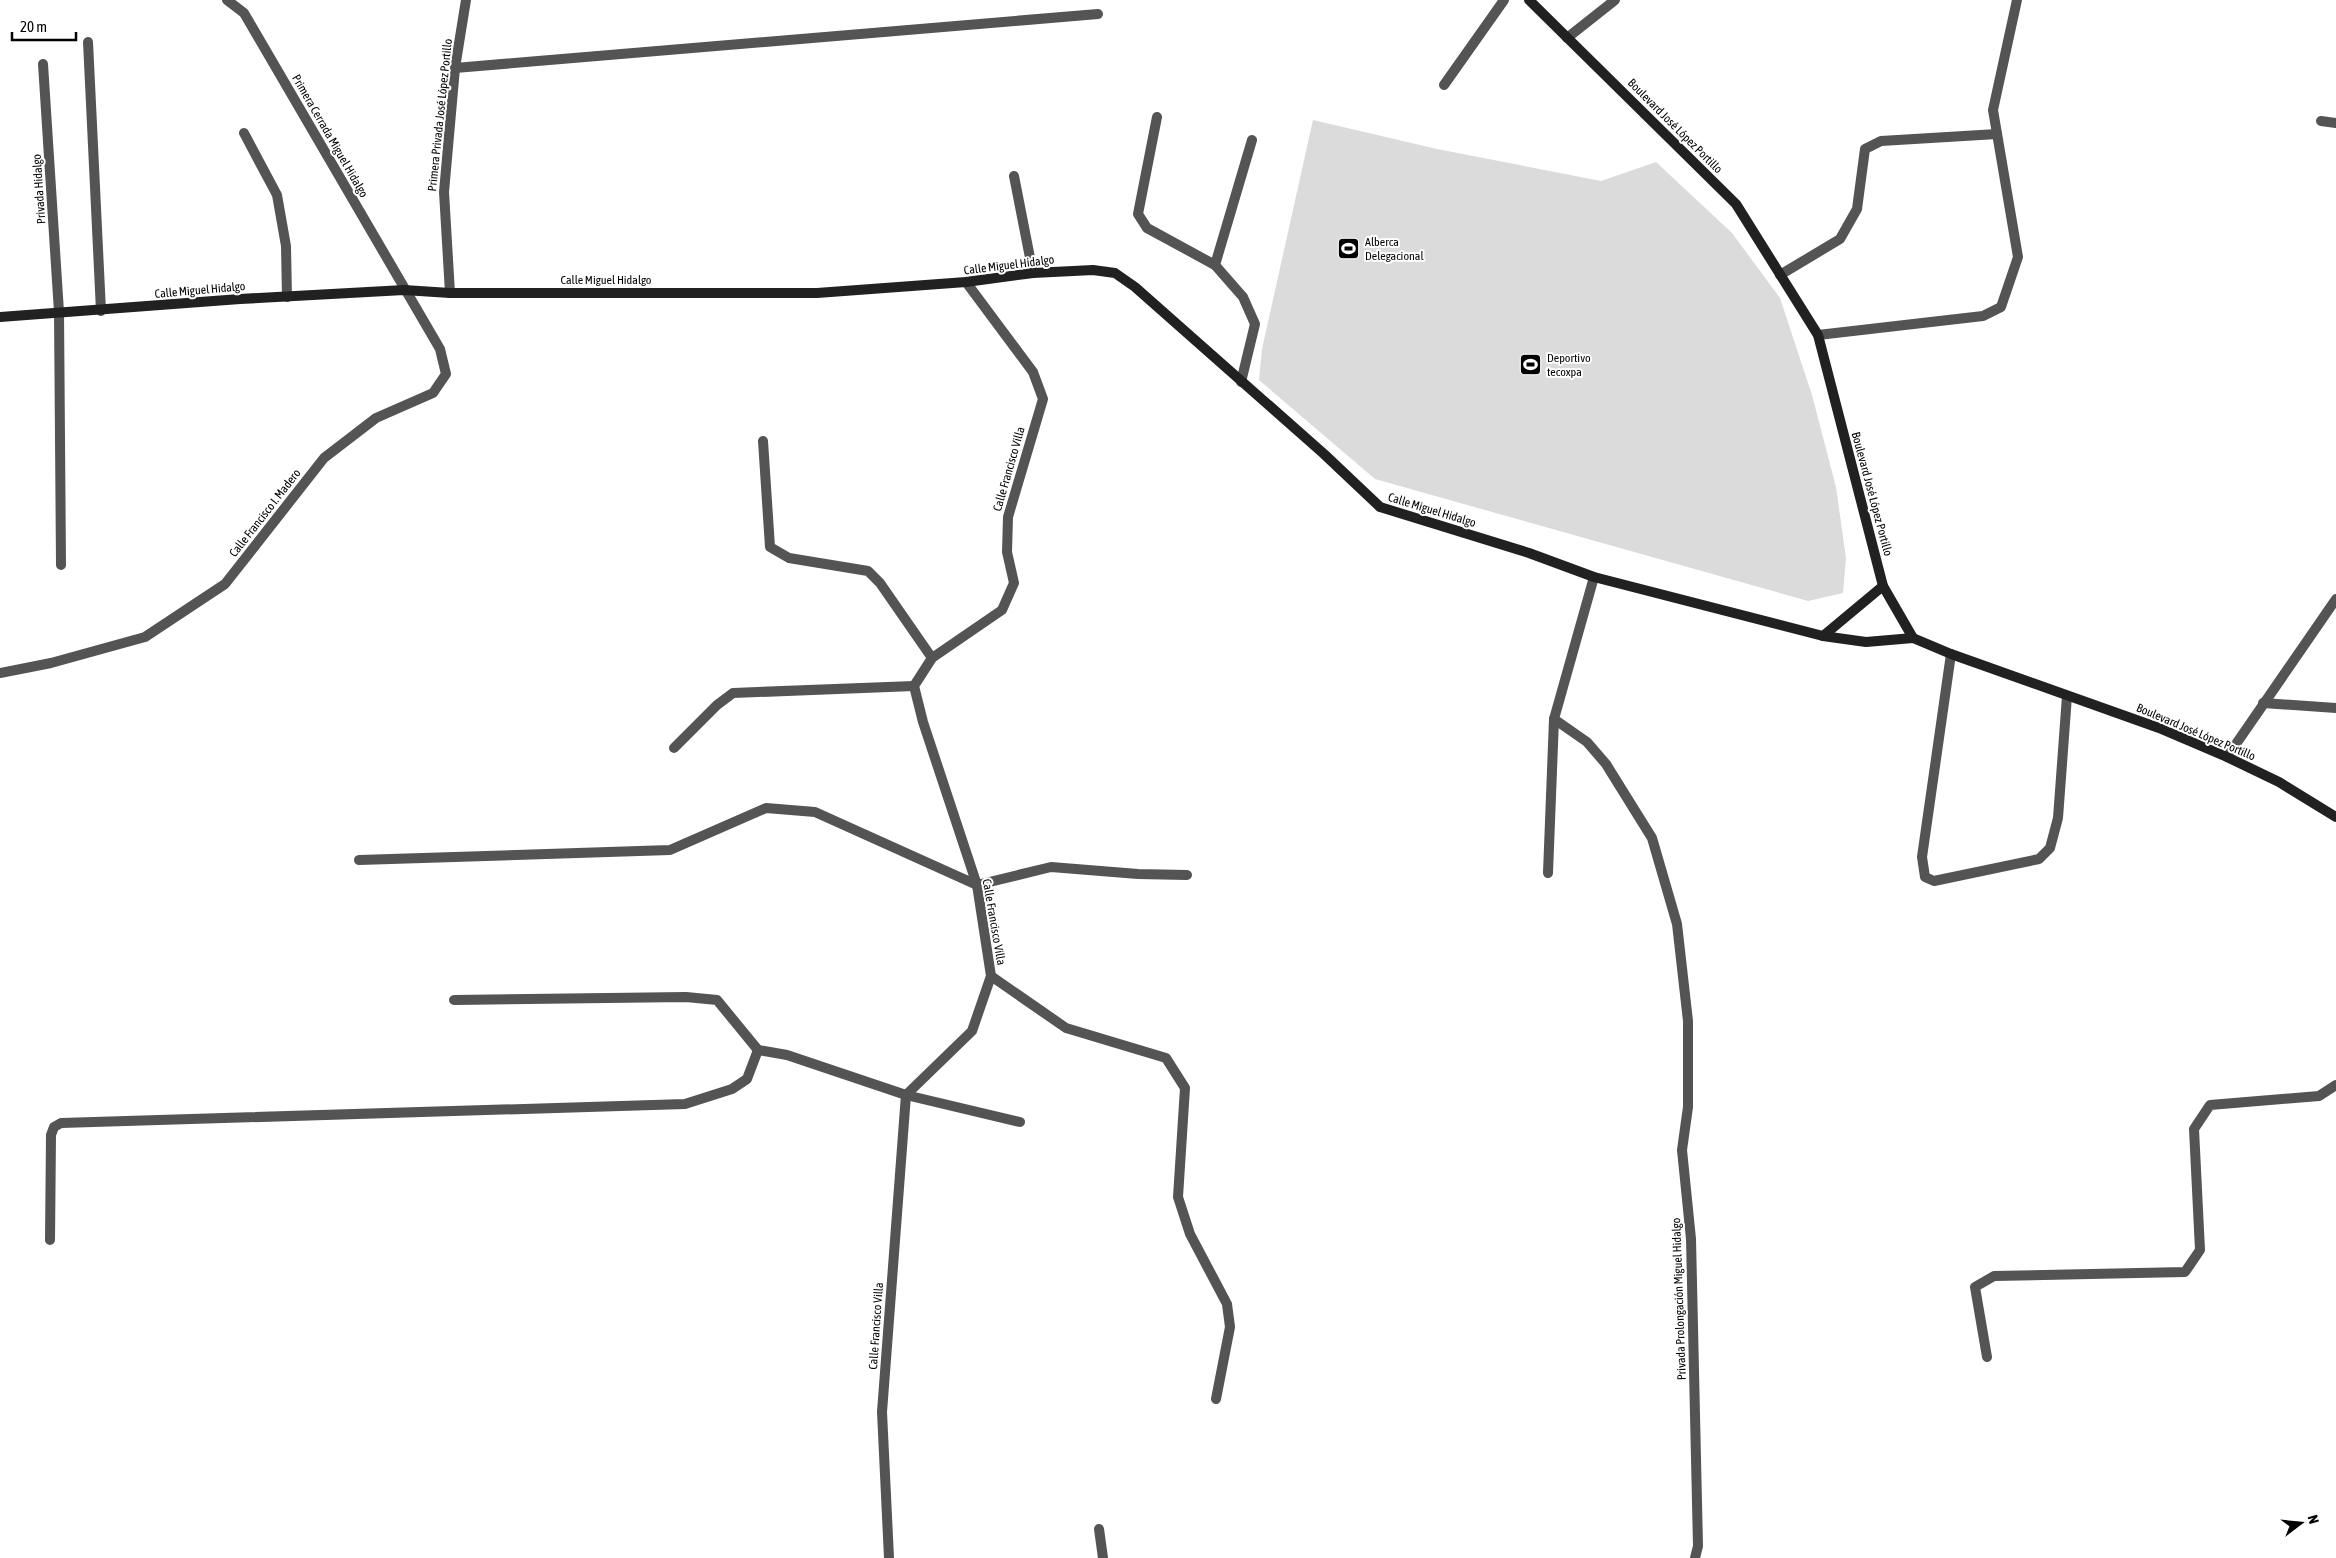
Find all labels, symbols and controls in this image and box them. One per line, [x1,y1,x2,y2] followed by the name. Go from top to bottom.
[12,10,76,42] scale bar
[20,18,47,35] text: 20 m
[425,38,455,192] street label: Primera Privada José López Portillo
[289,72,371,200] street label: Primera Cerrada Miguel Hidalgo
[1625,76,1725,176] street label: Boulevard José López Portillo
[30,153,48,224] street label: Privada Hidalgo
[1365,235,1424,263] place label: Alberca Delegacional
[1337,237,1361,261] sports icon: Alberca Delegacional
[963,252,1055,277] street label: Calle Miguel Hidalgo
[561,273,652,287] street label: Calle Miguel Hidalgo
[154,279,246,301] street label: Calle Miguel Hidalgo
[1547,351,1591,379] place label: Deportivo tecoxpa
[1519,353,1543,377] sports icon: Deportivo tecoxpa
[990,425,1028,513] street label: Calle Francisco Villa
[1849,430,1895,558] street label: Boulevard José López Portillo
[226,466,304,560] street label: Calle Francisco I. Madero
[1386,490,1478,530] street label: Calle Miguel Hidalgo
[2134,701,2258,764] street label: Boulevard José López Portillo
[980,878,1008,966] street label: Calle Francisco Villa
[1669,1217,1689,1380] street label: Privada Prolongación Miguel Hidalgo
[866,1282,886,1370] street label: Calle Francisco Villa
[2276,1498,2326,1548] north arrow
[2305,1513,2322,1526] text: N

